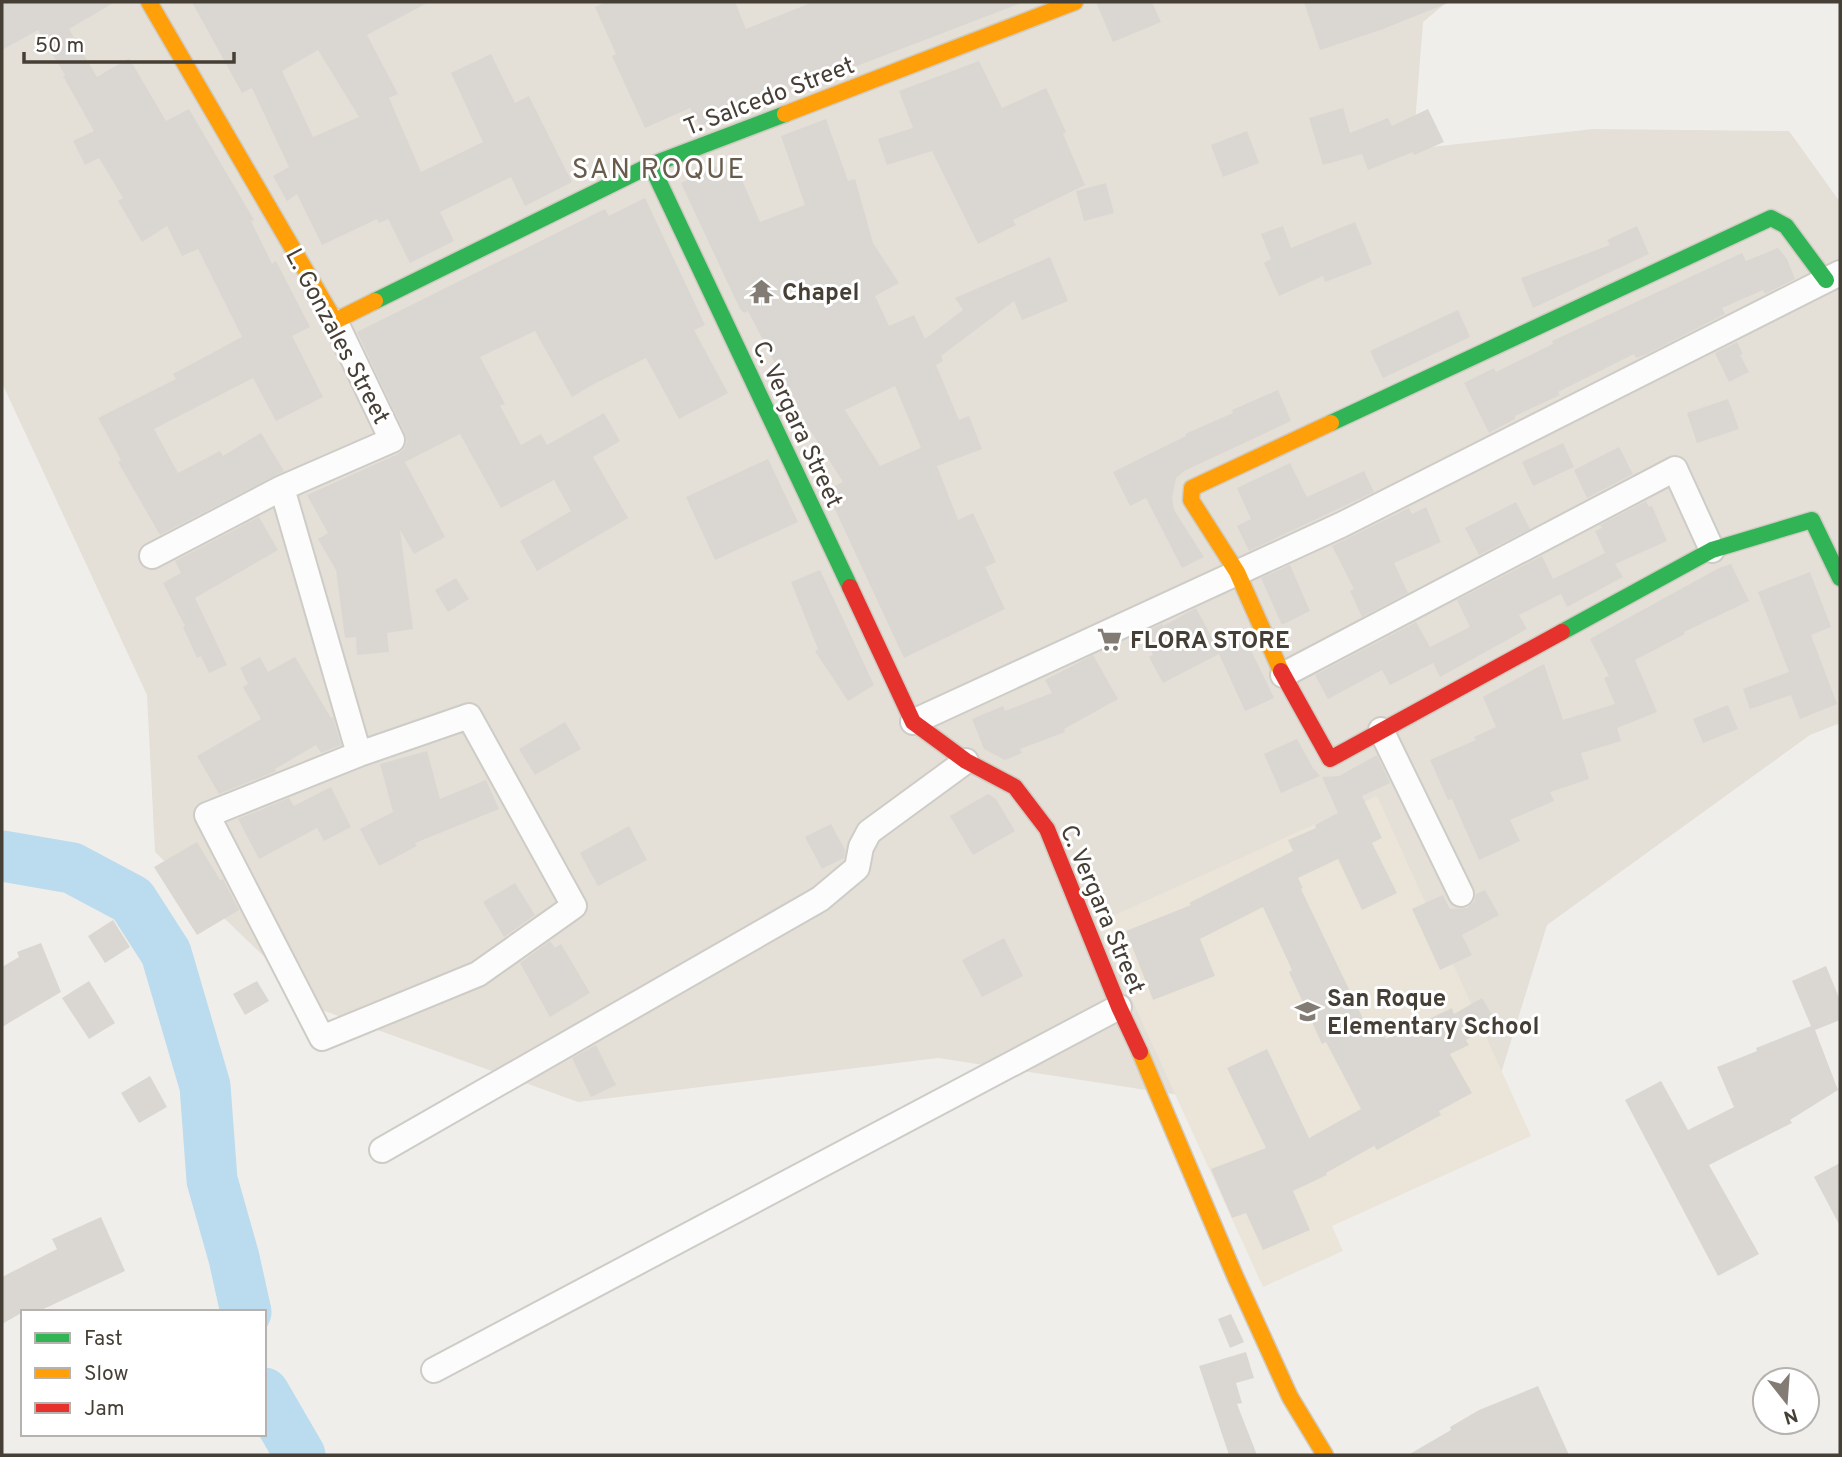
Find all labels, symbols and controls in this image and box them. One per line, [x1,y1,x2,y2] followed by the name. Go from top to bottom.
[24,21,234,65] scale bar
[35,33,84,60] text: 50 m
[680,52,859,144] street label: T. Salcedo Street
[572,153,746,189] district label: SAN ROQUE
[277,244,395,430] street label: L. Gonzales Street
[748,278,776,306] temple icon: Chapel
[782,279,859,309] place label: Chapel
[744,337,848,513] street label: C. Vergara Street
[1096,626,1124,654] supermarket icon: FLORA STORE
[1130,627,1290,657] place label: FLORA STORE
[1052,821,1150,999] street label: C. Vergara Street
[1327,985,1539,1043] place label: San Roque Elementary School
[1293,998,1321,1026] school or university icon: San Roque Elementary School
[21,1310,266,1436] legend
[84,1326,123,1353] text: Fast
[84,1361,129,1388] text: Slow
[1751,1366,1821,1436] north arrow
[84,1396,125,1423] text: Jam
[1780,1402,1800,1429] text: N

